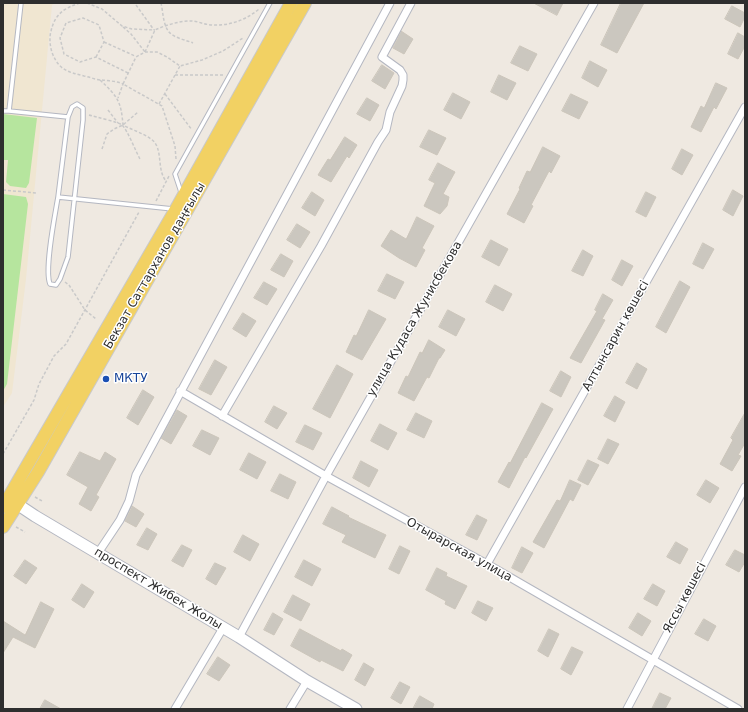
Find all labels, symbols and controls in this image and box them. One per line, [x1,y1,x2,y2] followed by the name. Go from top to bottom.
[101,180,209,352] street label: Бекзат Саттарханов даңғылы
[365,239,465,399] street label: улица Кудаса Жунисбекова
[580,278,652,394] street label: Алтынсарин көшесі
[114,372,148,386] place label: МКТУ
[101,374,111,384] marker: МКТУ
[404,515,514,585] street label: Отырарская улица
[91,545,225,633] street label: проспект Жибек Жолы
[660,560,710,636] street label: Яссы көшесі

